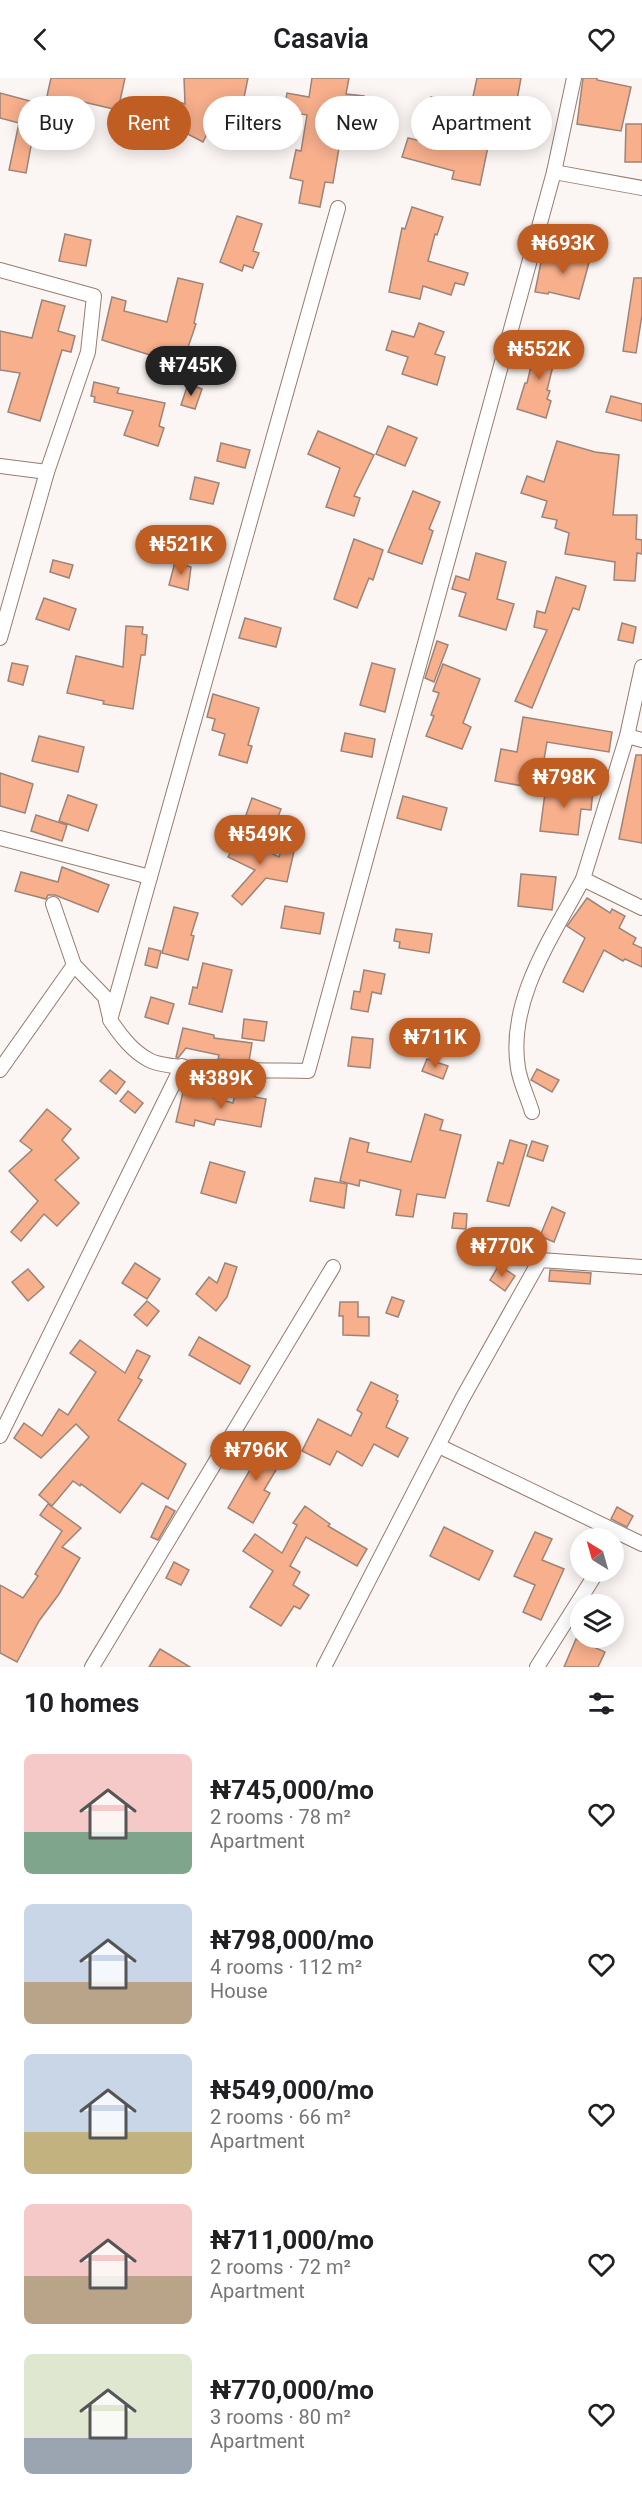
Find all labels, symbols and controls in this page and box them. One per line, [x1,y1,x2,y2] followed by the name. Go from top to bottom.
[24,23,57,56] icon: back
[273,23,369,55] text: Casavia
[585,23,618,56] icon: heart
[18,96,95,150] chip: Buy
[107,96,191,150] chip: Rent
[203,96,303,150] chip: Filters
[315,96,399,150] chip: New
[411,96,552,150] chip: Apartment
[521,224,605,275] pin: ₦693K
[531,231,595,255] text: ₦693K
[497,330,581,381] pin: ₦552K
[507,337,571,361] text: ₦552K
[149,346,233,397] pin: ₦745K
[159,353,223,377] text: ₦745K
[139,525,223,576] pin: ₦521K
[149,532,213,556] text: ₦521K
[522,758,606,809] pin: ₦798K
[532,765,596,789] text: ₦798K
[218,815,302,866] pin: ₦549K
[228,822,292,846] text: ₦549K
[393,1018,477,1069] pin: ₦711K
[403,1025,467,1049] text: ₦711K
[179,1059,263,1110] pin: ₦389K
[189,1066,253,1090] text: ₦389K
[460,1227,544,1278] pin: ₦770K
[470,1234,534,1258] text: ₦770K
[214,1431,298,1482] pin: ₦796K
[224,1438,288,1462] text: ₦796K
[570,1528,624,1582] north arrow
[570,1528,624,1648] map controls
[570,1594,624,1648] button: layers
[585,1687,618,1720] icon: filters
[24,1688,139,1718] text: 10 homes
[210,1775,374,1805] text: ₦745,000/mo
[72,1778,144,1850] icon: home
[585,1798,618,1831] icon: heart
[210,1805,351,1829] text: 2 rooms · 78 m²
[210,1829,305,1853] text: Apartment
[210,1925,374,1955] text: ₦798,000/mo
[72,1928,144,2000] icon: home
[585,1948,618,1981] icon: heart
[210,1955,362,1979] text: 4 rooms · 112 m²
[210,1979,268,2003] text: House
[210,2075,374,2105] text: ₦549,000/mo
[72,2078,144,2150] icon: home
[585,2098,618,2131] icon: heart
[210,2105,351,2129] text: 2 rooms · 66 m²
[210,2129,305,2153] text: Apartment
[210,2225,374,2255] text: ₦711,000/mo
[72,2228,144,2300] icon: home
[585,2248,618,2281] icon: heart
[210,2255,351,2279] text: 2 rooms · 72 m²
[210,2279,305,2303] text: Apartment
[210,2375,374,2405] text: ₦770,000/mo
[72,2378,144,2450] icon: home
[585,2398,618,2431] icon: heart
[210,2405,351,2429] text: 3 rooms · 80 m²
[210,2429,305,2453] text: Apartment

